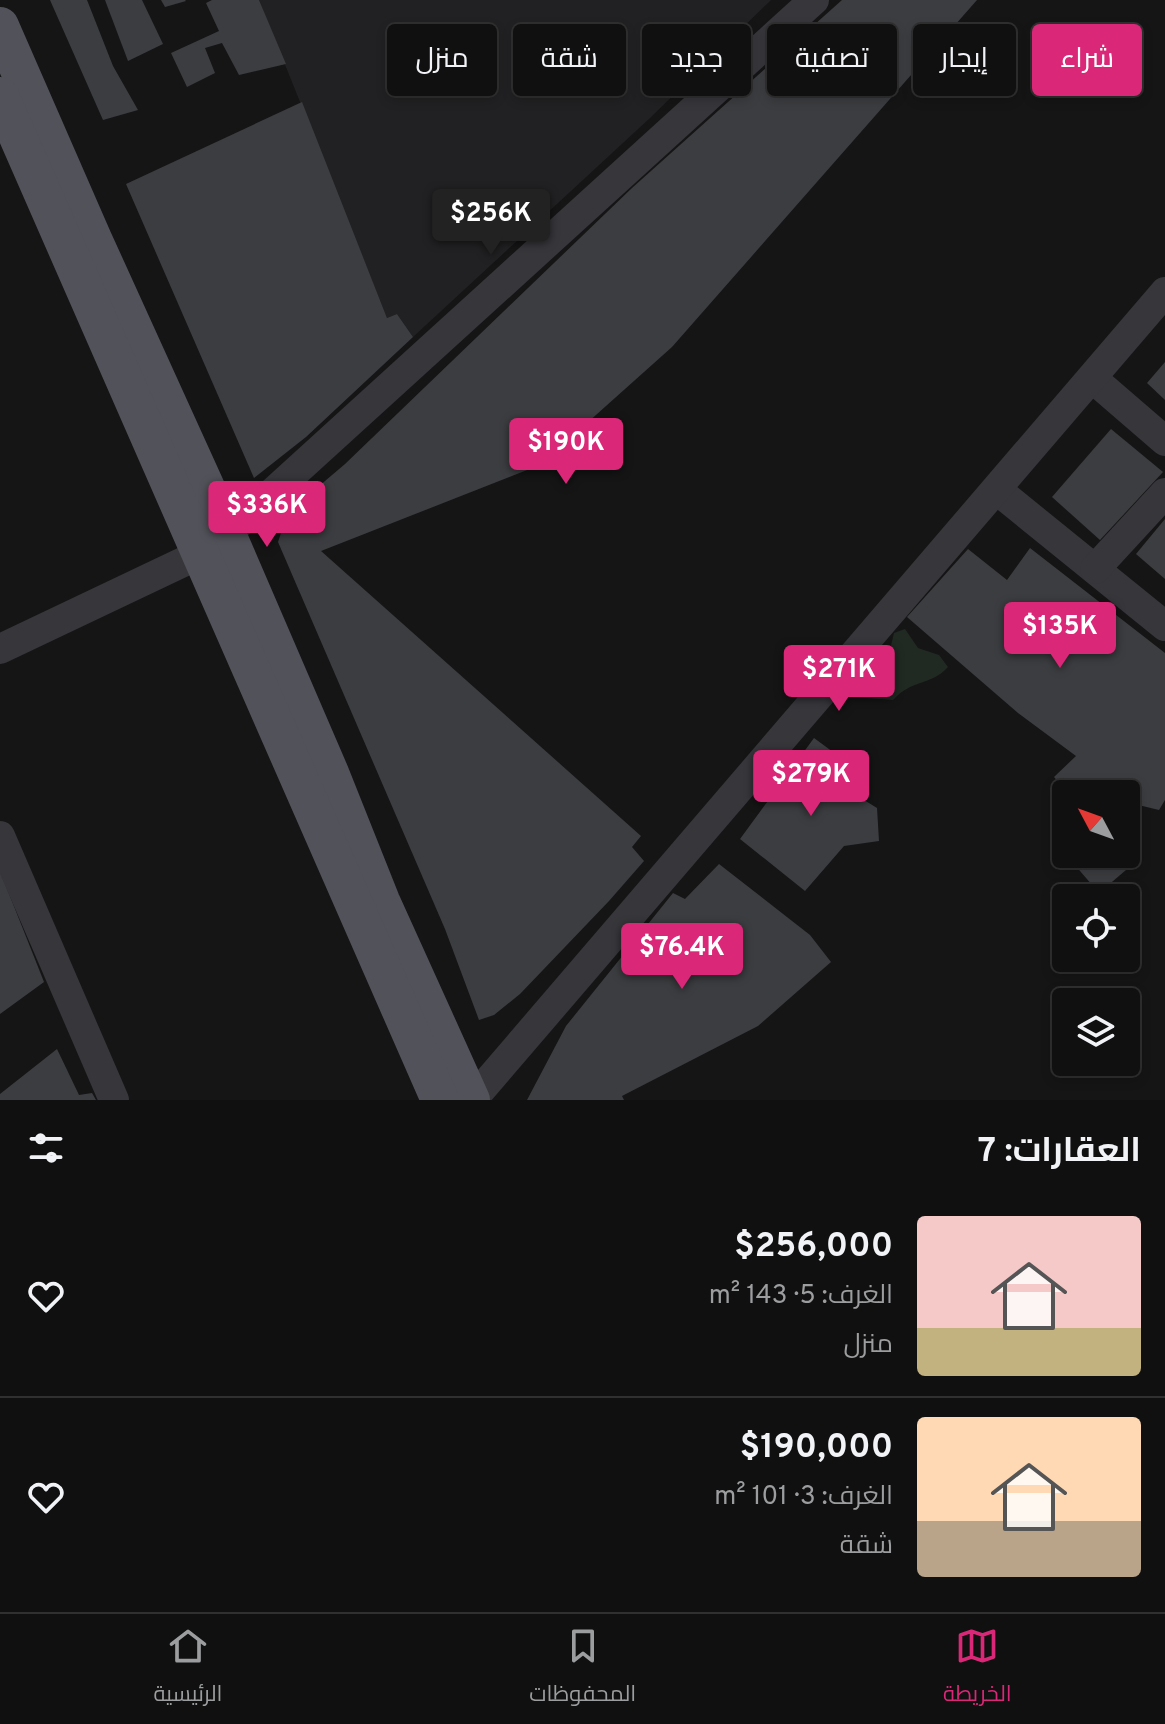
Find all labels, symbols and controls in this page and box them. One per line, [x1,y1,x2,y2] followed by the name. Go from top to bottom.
[387,24,497,96] chip: منزل
[513,24,626,96] chip: شقة
[642,24,751,96] chip: جديد
[767,24,897,96] chip: تصفية
[913,24,1016,96] chip: إيجار
[1032,24,1142,96] chip: شراء
[435,189,547,257] pin: $256K
[450,198,532,231] text: $256K
[510,418,622,486] pin: $190K
[527,427,605,460] text: $190K
[211,481,323,549] pin: $336K
[226,490,308,523] text: $336K
[1004,602,1116,670] pin: $135K
[1022,611,1098,644] text: $135K
[783,645,895,713] pin: $271K
[802,654,876,687] text: $271K
[755,750,867,818] pin: $279K
[771,759,851,792] text: $279K
[1052,780,1140,868] north arrow
[1052,780,1140,1076] map controls
[1052,884,1140,972] button: locate
[617,923,747,991] pin: $76.4K
[639,932,725,965] text: $76.4K
[1052,988,1140,1076] button: layers
[24,1126,68,1170] icon: filters
[978,1131,1141,1174] text: العقارات: 7
[734,1226,893,1269] text: $256,000
[981,1248,1077,1344] icon: home
[24,1274,68,1318] icon: heart
[709,1280,893,1313] text: الغرف: 5 · 143 m²
[844,1329,893,1362] text: منزل
[740,1427,893,1470] text: $190,000
[981,1449,1077,1545] icon: home
[24,1475,68,1519] icon: heart
[714,1481,893,1514] text: الغرف: 3 · 101 m²
[840,1530,893,1563] text: شقة
[153,1624,222,1714] tab: الرئيسية
[529,1624,636,1714] tab: المحفوظات
[943,1624,1012,1714] tab: الخريطة

